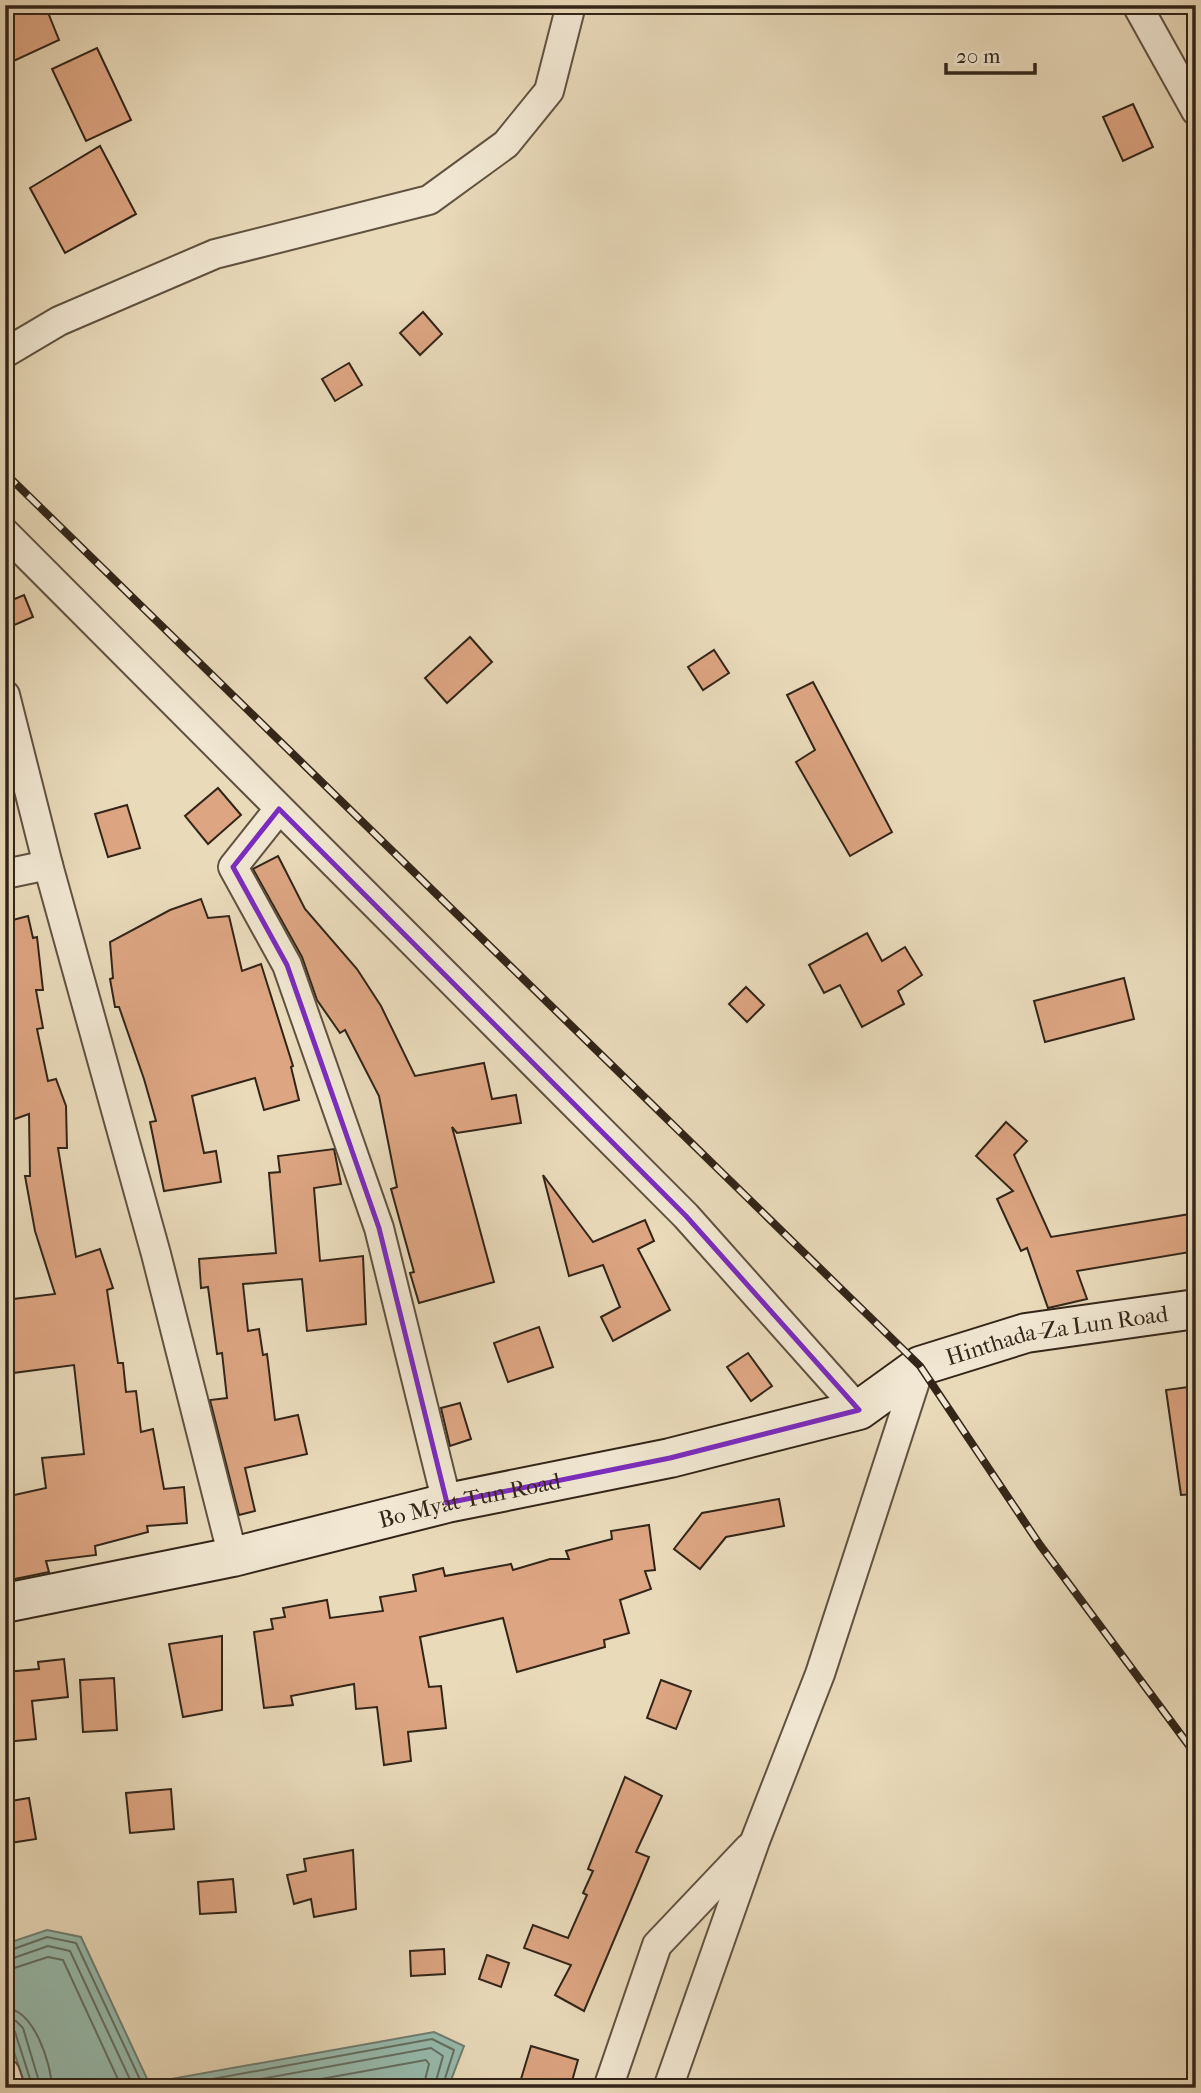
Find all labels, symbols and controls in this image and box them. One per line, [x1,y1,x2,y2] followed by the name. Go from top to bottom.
[946,32,1035,76] scale bar
[956,44,1001,68] text: 20 m
[942,1300,1170,1371] street label: Hinthada-Za Lun Road
[376,1467,563,1533] street label: Bo Myat Tun Road

